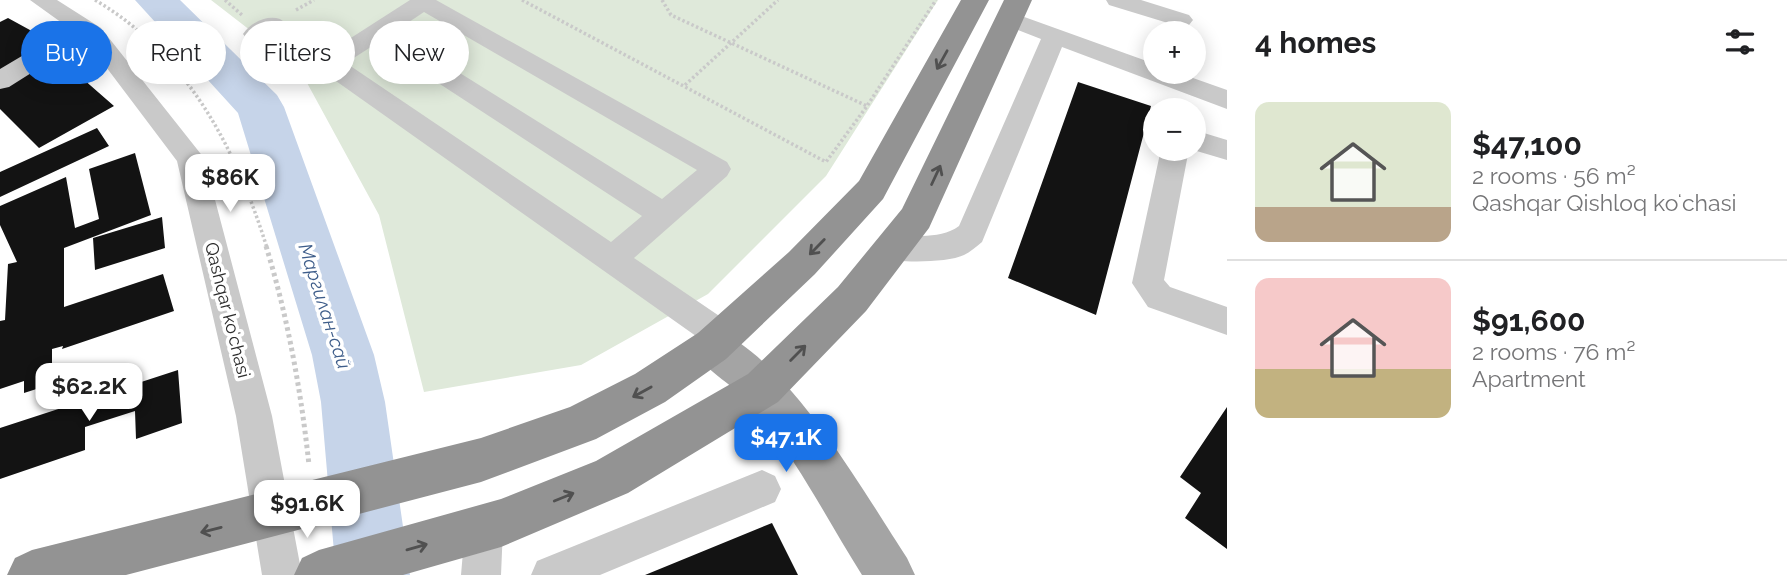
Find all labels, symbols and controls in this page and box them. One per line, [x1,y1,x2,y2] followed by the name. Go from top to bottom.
[21,21,112,84] chip: Buy
[126,21,226,84] chip: Rent
[240,21,355,84] chip: Filters
[369,21,469,84] chip: New
[1143,21,1206,161] map controls
[1143,21,1206,84] button: +
[1721,23,1759,61] icon: filters
[1255,25,1376,60] text: 4 homes
[935,49,948,70] one-way arrow
[1143,98,1206,161] button: −
[1472,127,1582,162] text: $47,100
[1311,130,1395,214] icon: home
[189,154,271,214] pin: $86K
[1472,162,1636,189] text: 2 rooms · 56 m²
[201,163,259,190] text: $86K
[929,165,943,186] one-way arrow
[1472,189,1737,216] text: Qashqar Qishloq koʻchasi
[808,239,825,256] one-way arrow
[201,240,255,380] street label: Qashqar koʻchasi
[294,240,356,372] water label: Маргилан-сай
[1472,303,1586,338] text: $91,600
[1311,306,1395,390] icon: home
[1472,338,1635,365] text: 2 rooms · 76 m²
[789,345,806,362] one-way arrow
[32,364,146,423] pin: $62.2K
[1472,365,1586,392] text: Apartment
[51,372,127,399] text: $62.2K
[632,386,653,399] one-way arrow
[729,414,843,474] pin: $47.1K
[750,423,822,450] text: $47.1K
[250,480,364,540] pin: $91.6K
[270,489,344,516] text: $91.6K
[552,490,574,503] one-way arrow
[200,524,222,537] one-way arrow
[406,539,428,552] one-way arrow

